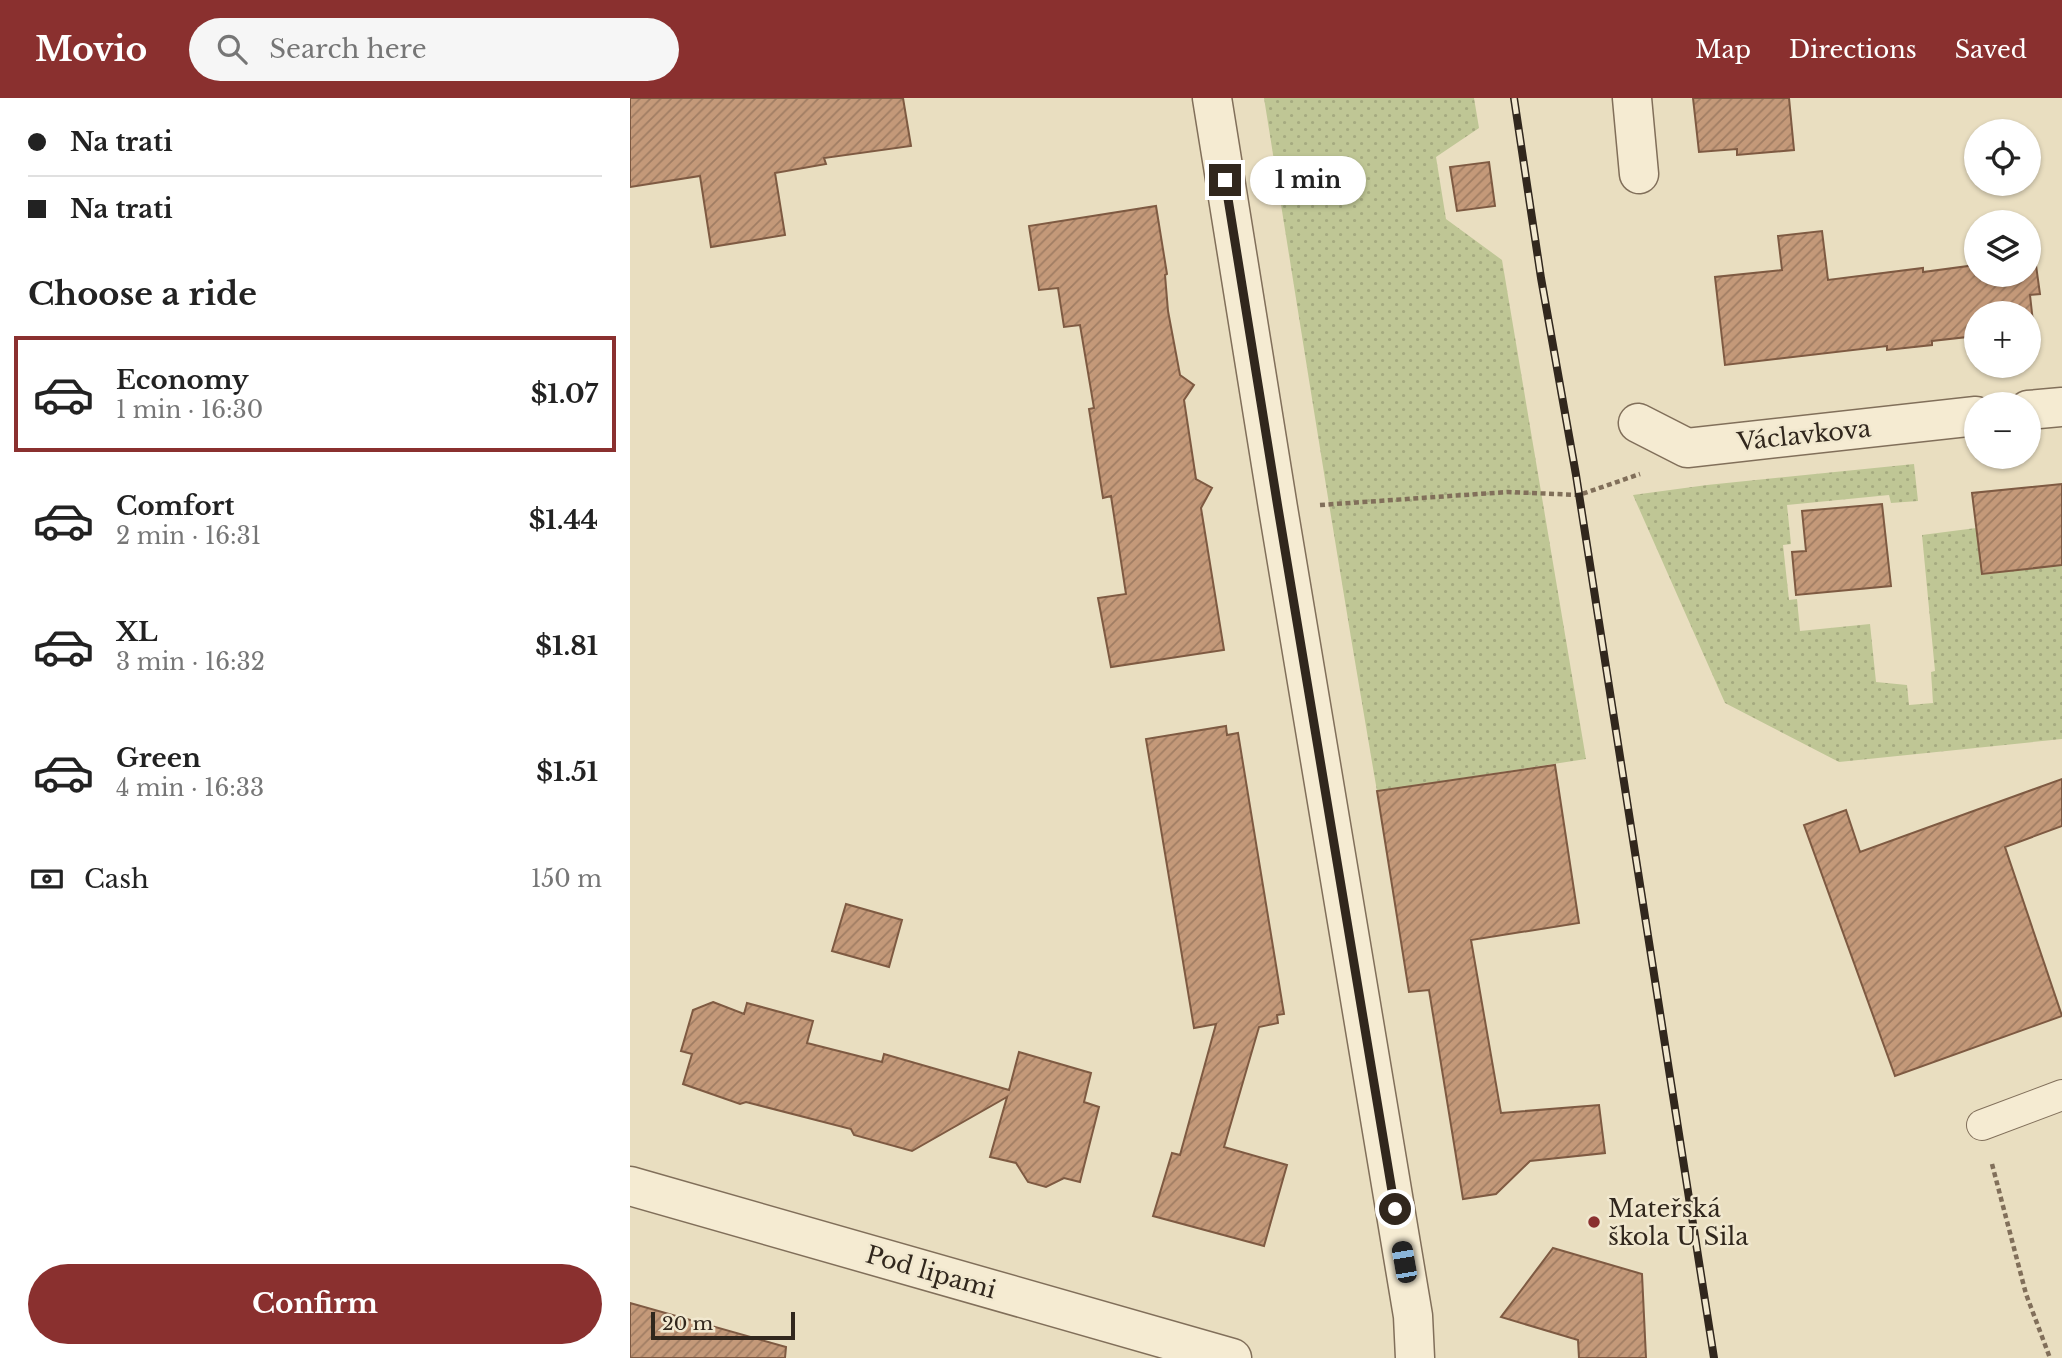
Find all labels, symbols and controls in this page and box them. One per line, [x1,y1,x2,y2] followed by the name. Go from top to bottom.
[189,18,679,81] search box
[35,29,147,70] text: Movio
[213,30,251,68] icon: search
[269,33,427,65] text: Search here
[1695,35,1751,64] text: Map
[1789,35,1917,64] text: Directions
[1955,35,2027,64] text: Saved
[1964,119,2041,469] map controls
[1964,119,2041,196] button: locate
[70,126,173,158] text: Na trati
[1250,155,1365,204] callout: 1 min
[1209,164,1241,196] route end
[1275,166,1341,194] text: 1 min
[70,193,173,225] text: Na trati
[1964,210,2041,287] button: layers
[28,274,257,314] text: Choose a ride
[1964,301,2041,378] button: +
[32,363,95,426] icon: car
[116,364,249,396] text: Economy
[531,378,598,410] text: $1.07
[1964,392,2041,469] button: −
[116,396,263,424] text: 1 min · 16:30
[1735,413,1873,457] street label: Václavkova
[32,489,95,552] icon: car
[116,490,234,522] text: Comfort
[529,504,598,536] text: $1.44
[116,522,261,550] text: 2 min · 16:31
[32,615,95,678] icon: car
[116,616,158,648] text: XL
[535,630,598,662] text: $1.81
[116,648,265,676] text: 3 min · 16:32
[32,741,95,804] icon: car
[116,742,201,774] text: Green
[536,756,598,788] text: $1.51
[116,774,264,802] text: 4 min · 16:33
[28,860,66,898] icon: cash
[84,863,149,895] text: Cash
[531,865,602,893] text: 150 m
[1379,1193,1411,1225] route start
[1608,1194,1749,1251] place label: Mateřská škola U Sila
[1586,1214,1602,1230] marker: Mateřská škola U Sila
[1391,1239,1418,1285] car
[863,1240,999,1304] street label: Pod lipami
[28,1264,602,1344] button: Confirm
[651,1309,794,1341] scale bar
[662,1312,713,1335] text: 20 m

